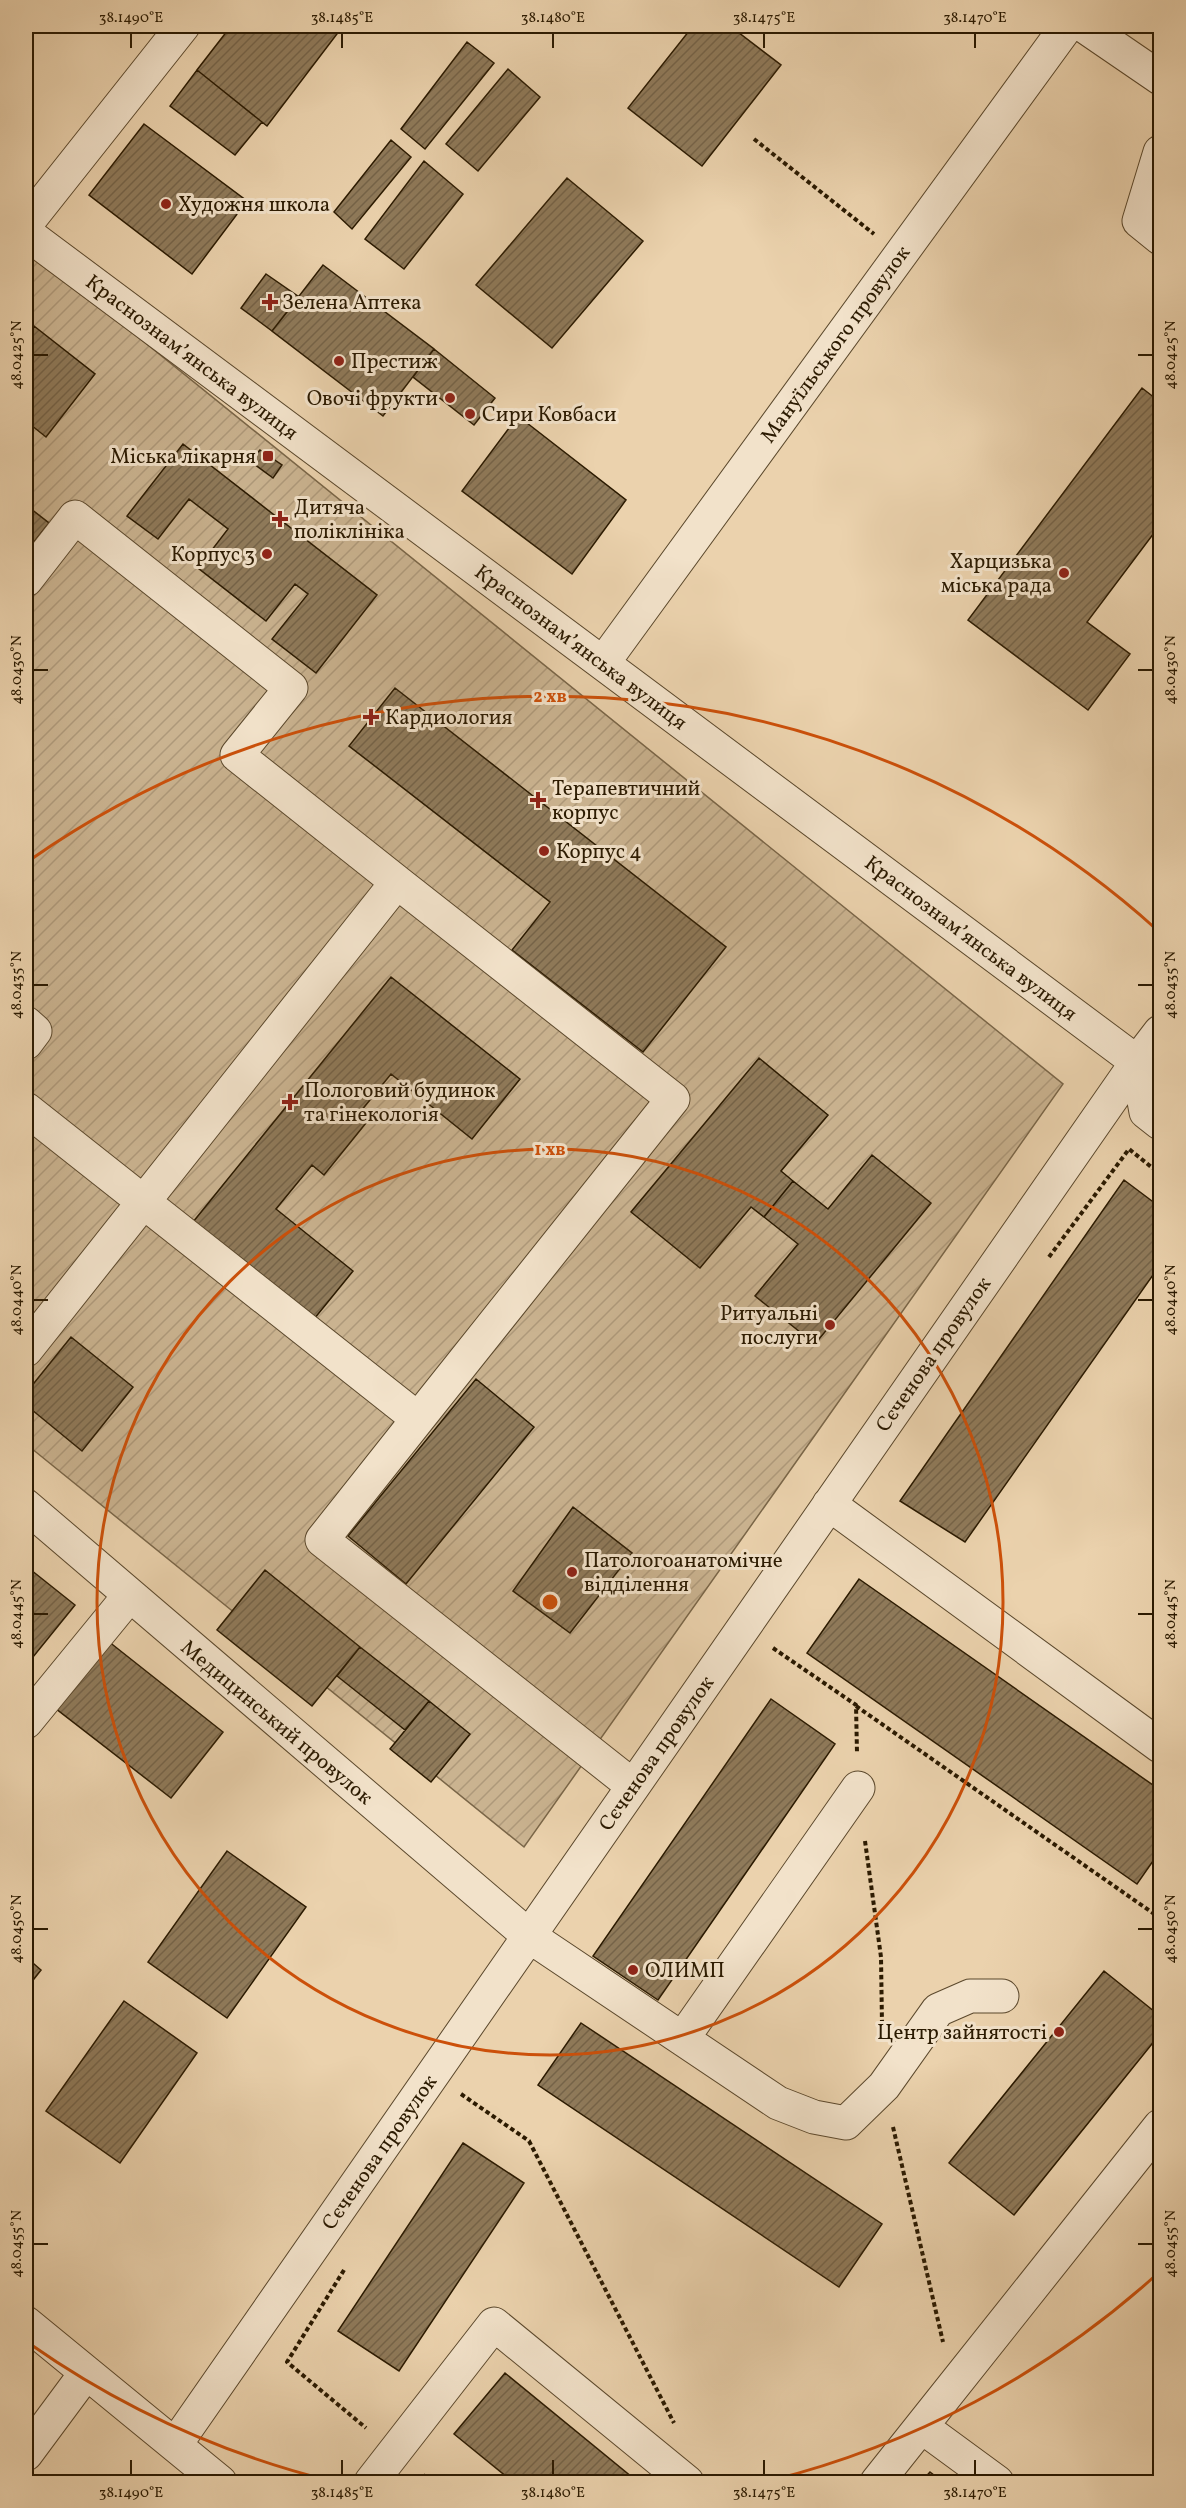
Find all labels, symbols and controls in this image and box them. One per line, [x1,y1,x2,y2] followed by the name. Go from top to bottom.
[99,8,163,29] text: 38.1490°E
[311,8,373,29] text: 38.1485°E
[521,8,585,29] text: 38.1480°E
[733,8,795,29] text: 38.1475°E
[943,8,1007,29] text: 38.1470°E
[178,191,330,220] place label: Художня школа
[159,197,173,211] marker: Художня школа
[755,240,918,450] street label: Мануїльського провулок
[79,269,303,448] street label: Краснознамʼянська вулиця
[282,289,422,318] place label: Зелена Аптека
[263,295,277,309] marker: Зелена Аптека
[7,320,28,390] text: 48.0425°N
[1161,320,1182,390] text: 48.0425°N
[351,348,438,377] place label: Престиж
[332,354,346,368] marker: Престиж
[307,385,438,414] place label: Овочі фрукти
[443,391,457,405] marker: Овочі фрукти
[482,401,617,430] place label: Сири Ковбаси
[463,407,477,421] marker: Сири Ковбаси
[110,443,256,472] place label: Міська лікарня
[261,449,275,463] marker: Міська лікарня
[294,494,405,547] place label: Дитяча поліклініка
[271,510,289,528] marker: Дитяча поліклініка
[171,541,255,570] place label: Корпус 3
[260,547,274,561] marker: Корпус 3
[941,548,1052,601] place label: Харцизька міська рада
[468,559,692,738] street label: Краснознамʼянська вулиця
[1057,566,1071,580] marker: Харцизька міська рада
[7,635,28,705] text: 48.0430°N
[1161,635,1182,705] text: 48.0430°N
[533,685,567,710] text: 2 хв
[385,704,513,733] place label: Кардиология
[362,708,380,726] marker: Кардиология
[552,775,701,828] place label: Терапевтичний корпус
[529,791,547,809] marker: Терапевтичний корпус
[556,838,642,867] place label: Корпус 4
[537,844,551,858] marker: Корпус 4
[858,850,1082,1029] street label: Краснознамʼянська вулиця
[7,951,28,1019] text: 48.0435°N
[1161,951,1182,1019] text: 48.0435°N
[304,1077,495,1130] place label: Пологовий будинок та гінекологія
[281,1093,299,1111] marker: Пологовий будинок та гінекологія
[534,1138,566,1163] text: 1 хв
[7,1264,28,1336] text: 48.0440°N
[1161,1264,1182,1336] text: 48.0440°N
[870,1271,999,1438] street label: Сєченова провулок
[720,1300,818,1353] place label: Ритуальні послуги
[823,1318,837,1332] marker: Ритуальні послуги
[584,1547,783,1600] place label: Патологоанатомічне відділення
[565,1565,579,1579] marker: Патологоанатомічне відділення
[7,1579,28,1649] text: 48.0445°N
[1161,1579,1182,1649] text: 48.0445°N
[540,1592,560,1612] centre of rings
[174,1634,378,1812] street label: Медицинський провулок
[593,1670,722,1837] street label: Сєченова провулок
[7,1894,28,1964] text: 48.0450°N
[1161,1894,1182,1964] text: 48.0450°N
[645,1957,725,1986] place label: ОЛИМП
[626,1963,640,1977] marker: ОЛИМП
[877,2019,1047,2048] place label: Центр зайнятості
[1052,2025,1066,2039] marker: Центр зайнятості
[316,2069,445,2236] street label: Сєченова провулок
[7,2210,28,2278] text: 48.0455°N
[1161,2210,1182,2278] text: 48.0455°N
[99,2483,163,2504] text: 38.1490°E
[311,2483,373,2504] text: 38.1485°E
[521,2483,585,2504] text: 38.1480°E
[733,2483,795,2504] text: 38.1475°E
[943,2483,1007,2504] text: 38.1470°E

